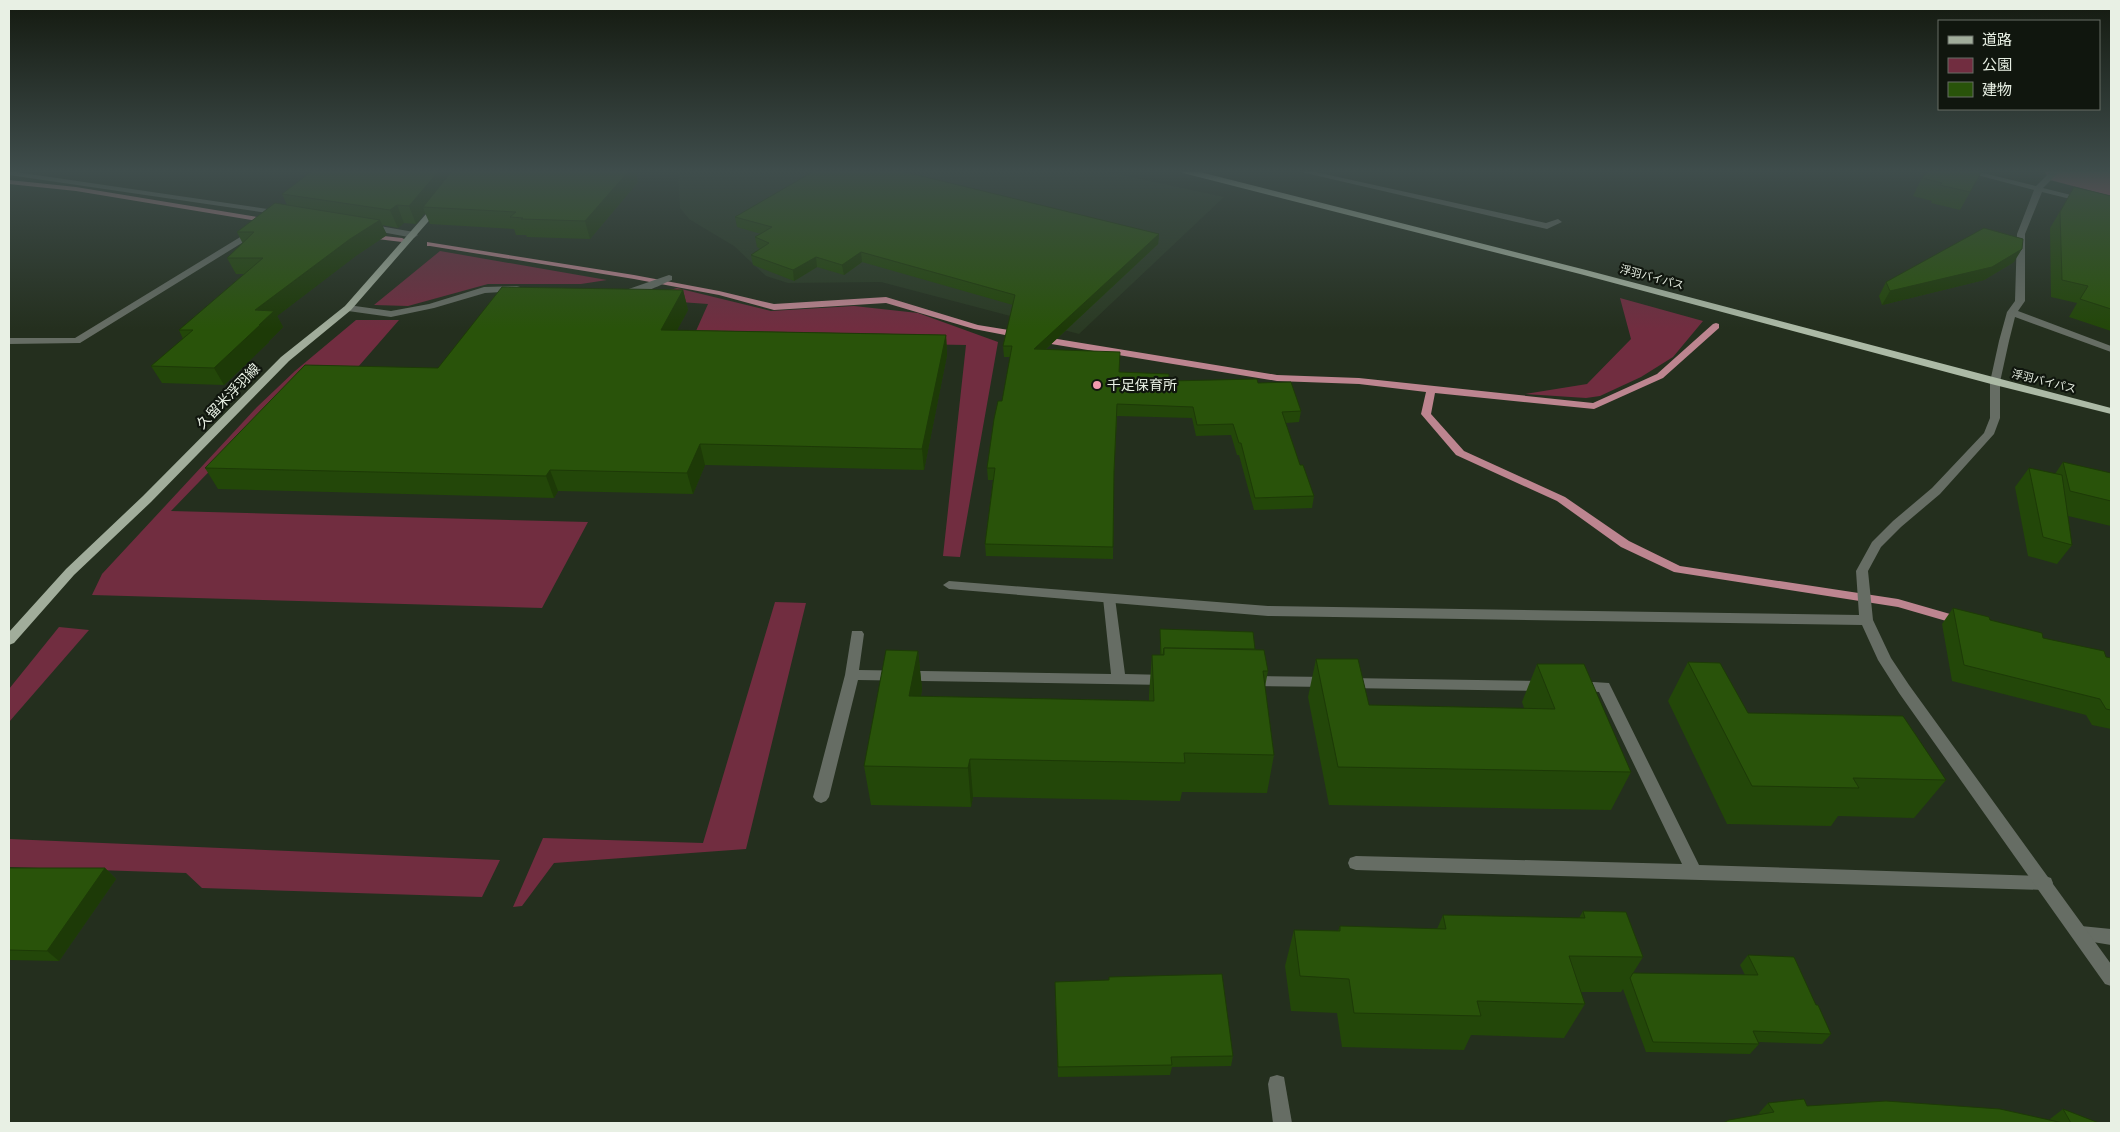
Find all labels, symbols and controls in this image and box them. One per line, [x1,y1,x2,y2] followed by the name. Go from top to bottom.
[1938,20,2100,110] legend
[1982,31,2012,48] text: 道路
[1982,56,2012,73] text: 公園
[1982,81,2012,98] text: 建物
[1619,263,1685,291] street label: 浮羽バイパス
[193,360,263,432] street label: 久留米浮羽線
[2011,367,2077,395] street label: 浮羽バイパス
[1107,377,1177,393] place label: 千足保育所
[1091,379,1103,391] marker: 千足保育所

